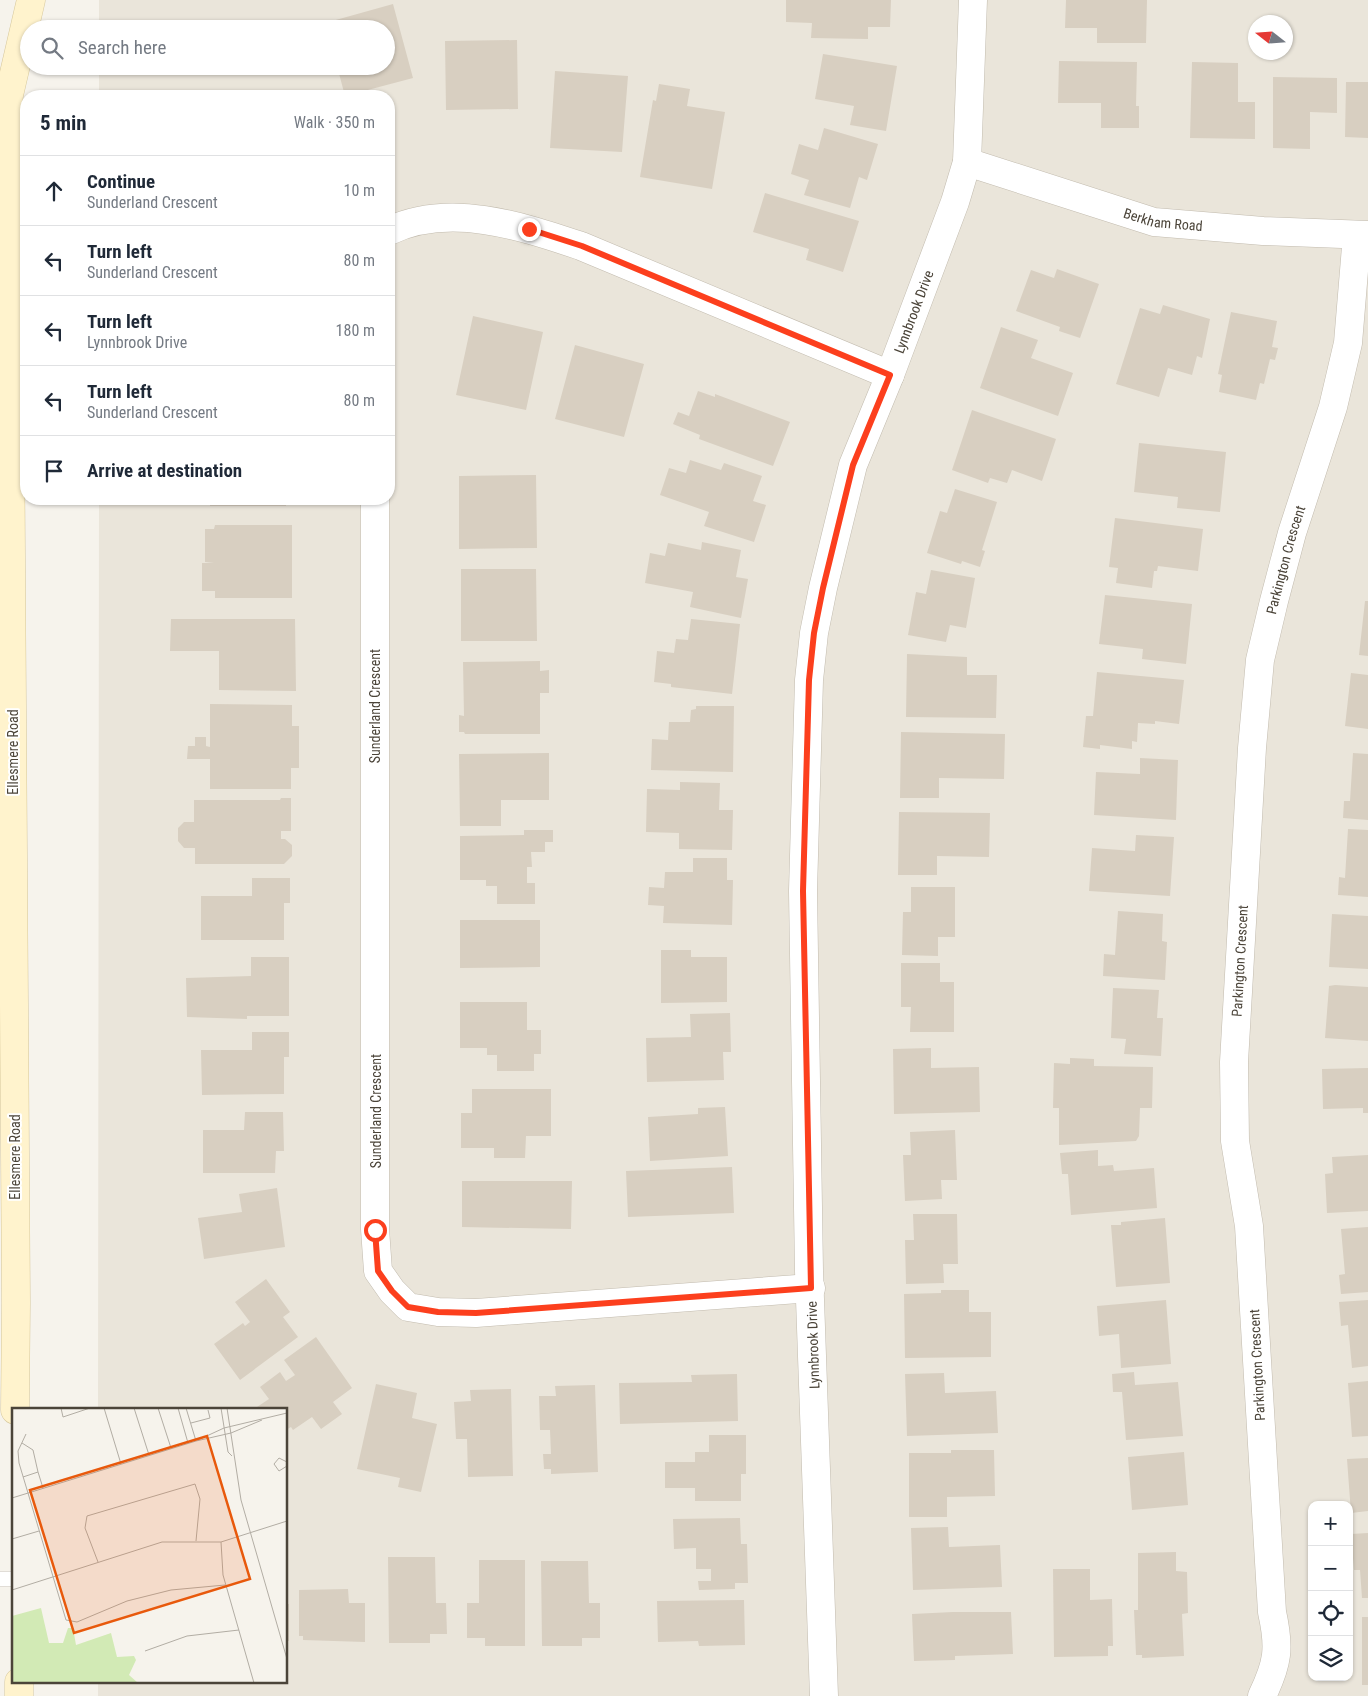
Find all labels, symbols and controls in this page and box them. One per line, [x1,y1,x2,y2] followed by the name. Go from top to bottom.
[1248,15,1293,60] north arrow
[20,20,395,75] search box
[38,34,66,62] icon: search
[78,36,166,59] text: Search here
[40,111,87,135] text: 5 min
[294,113,375,132] text: Walk · 350 m
[87,170,155,193] text: Continue
[40,177,68,205] icon: ahead
[343,181,375,200] text: 10 m
[87,193,218,212] text: Sunderland Crescent
[1122,205,1203,234] street label: Berkham Road
[518,218,541,241] route end
[87,240,152,263] text: Turn left
[40,247,68,275] icon: left
[343,251,375,270] text: 80 m
[87,263,218,282] text: Sunderland Crescent
[891,267,937,356] street label: Lynnbrook Drive
[87,310,152,333] text: Turn left
[40,317,68,345] icon: left
[336,321,375,340] text: 180 m
[87,333,187,352] text: Lynnbrook Drive
[87,380,152,403] text: Turn left
[40,387,68,415] icon: left
[343,391,375,410] text: 80 m
[87,403,218,422] text: Sunderland Crescent
[40,457,68,485] icon: arrive
[87,459,242,482] text: Arrive at destination
[1263,504,1308,616] street label: Parkington Crescent
[367,649,383,763] street label: Sunderland Crescent
[5,709,21,795] street label: Ellesmere Road
[1229,905,1251,1017] street label: Parkington Crescent
[368,1054,384,1168] street label: Sunderland Crescent
[7,1114,23,1200] street label: Ellesmere Road
[364,1219,387,1242] route start
[803,1300,823,1389] street label: Lynnbrook Drive
[1246,1309,1268,1421] street label: Parkington Crescent
[12,1408,288,1684] inset map
[1308,1501,1353,1681] map controls
[1308,1501,1353,1546] button: +
[1308,1546,1353,1591] button: −
[1308,1591,1353,1636] button: locate
[1308,1636,1353,1681] button: layers

